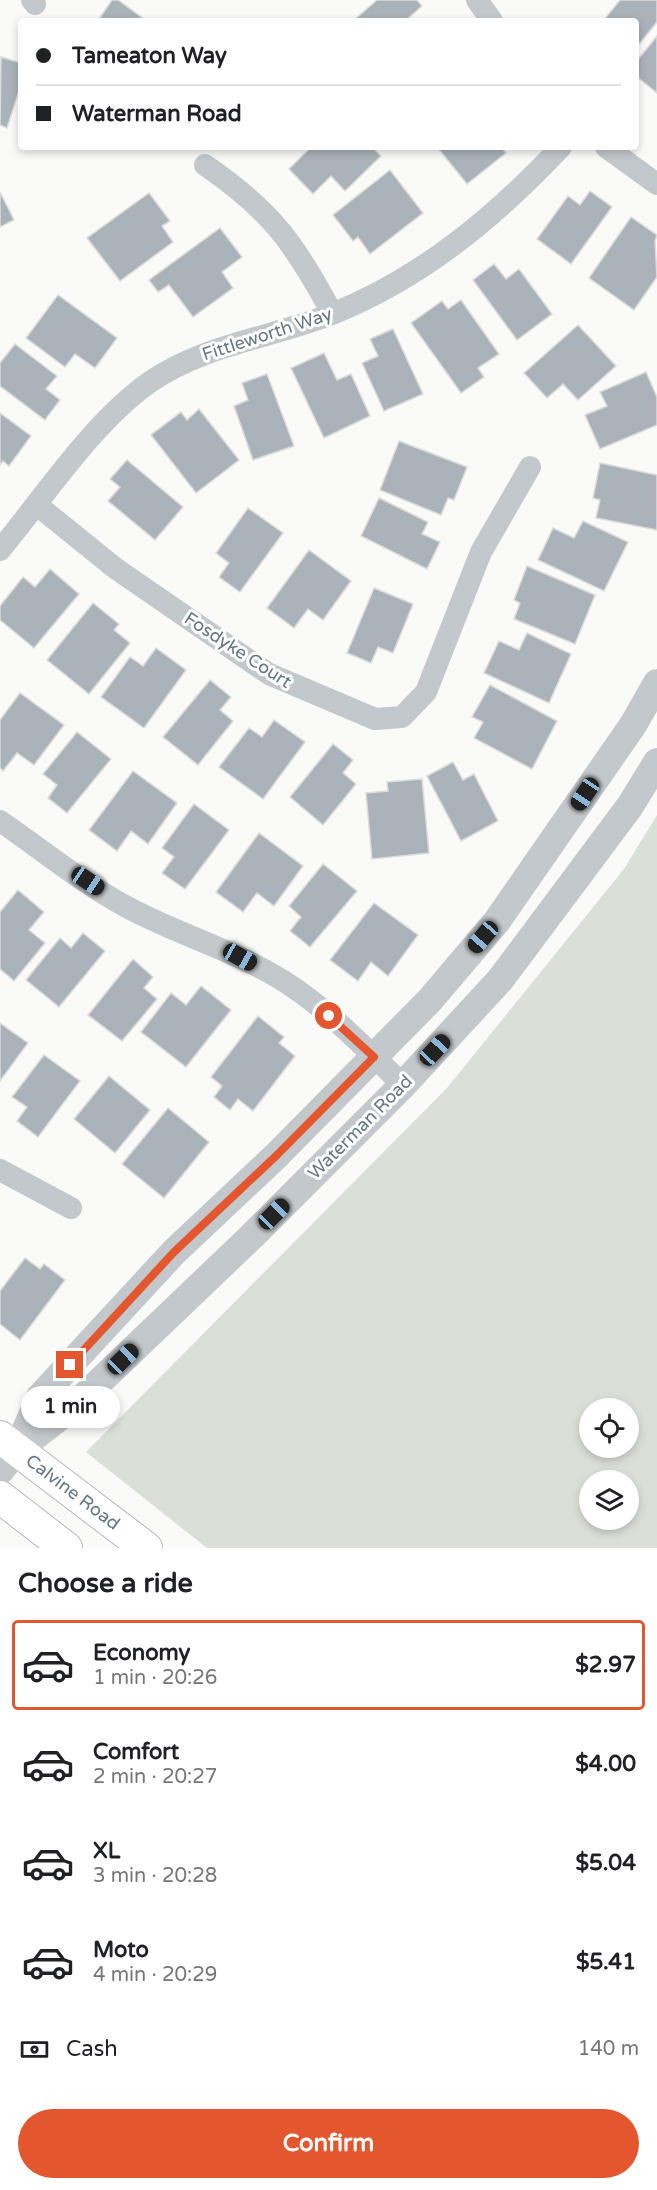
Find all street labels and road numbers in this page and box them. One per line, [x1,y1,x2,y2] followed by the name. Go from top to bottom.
[199,303,335,365] street label: Fittleworth Way
[180,607,296,693] street label: Fosdyke Court
[303,1070,417,1184] street label: Waterman Road
[22,1449,124,1535] street label: Calvine Road

